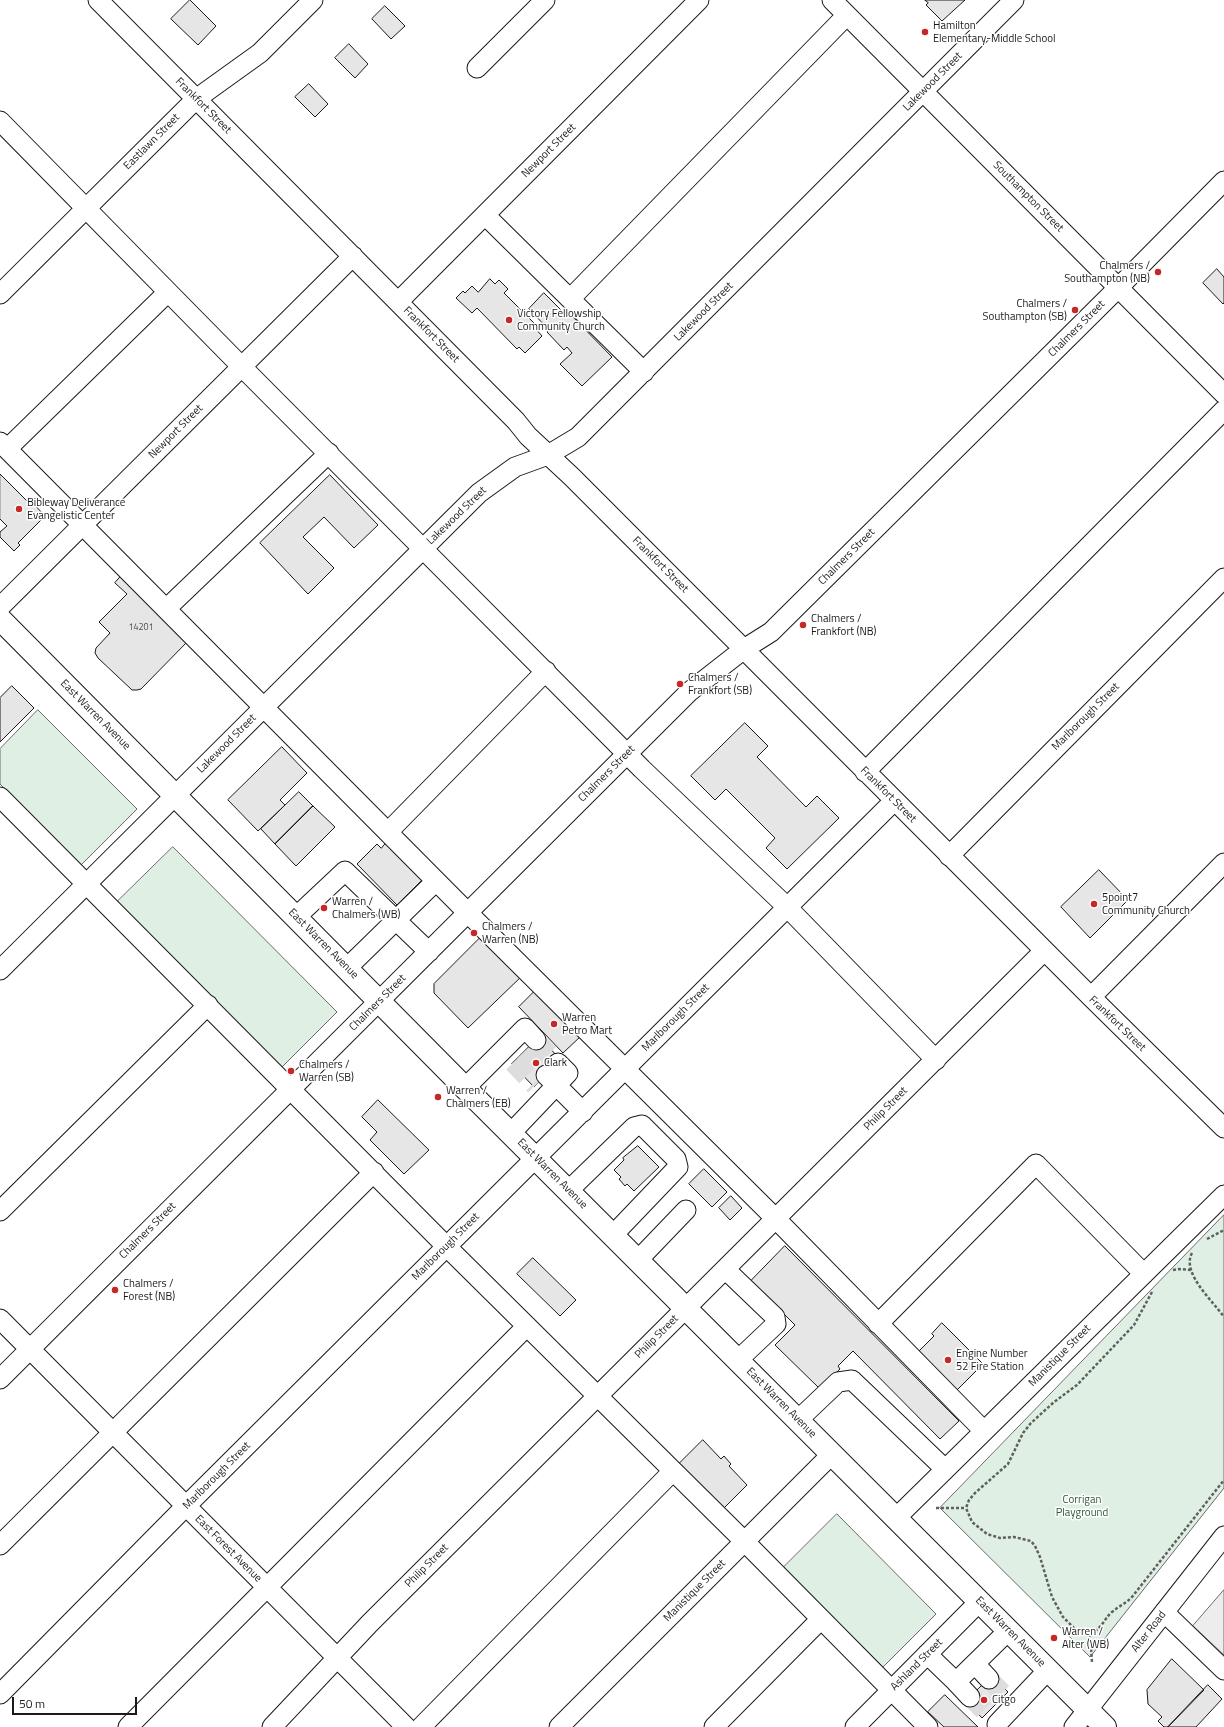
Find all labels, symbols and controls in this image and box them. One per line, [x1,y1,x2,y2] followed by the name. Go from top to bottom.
[933,19,1056,45] place label: Hamilton Elementary-Middle School
[920,27,930,37] marker: Hamilton Elementary-Middle School
[901,50,965,114] street label: Lakewood Street
[172,75,234,137] street label: Frankfort Street
[121,111,183,173] street label: Eastlawn Street
[519,121,579,181] street label: Newport Street
[990,159,1066,235] street label: Southampton Street
[1064,259,1150,285] place label: Chalmers / Southampton (NB)
[1153,267,1163,277] marker: Chalmers / Southampton (NB)
[672,280,736,344] street label: Lakewood Street
[983,297,1067,323] place label: Chalmers / Southampton (SB)
[1046,298,1108,360] street label: Chalmers Street
[400,304,462,366] street label: Frankfort Street
[1070,305,1080,315] marker: Chalmers / Southampton (SB)
[517,307,605,333] place label: Victory Fellowship Community Church
[504,315,514,325] marker: Victory Fellowship Community Church
[146,402,206,462] street label: Newport Street
[424,484,490,548] street label: Lakewood Street
[27,496,125,522] place label: Bibleway Deliverance Evangelistic Center
[14,504,24,514] marker: Bibleway Deliverance Evangelistic Center
[816,526,878,588] street label: Chalmers Street
[629,534,691,596] street label: Frankfort Street
[811,612,877,638] place label: Chalmers / Frankfort (NB)
[798,620,808,630] marker: Chalmers / Frankfort (NB)
[128,623,154,633] house number: 14201
[688,671,752,697] place label: Chalmers / Frankfort (SB)
[57,677,133,753] street label: East Warren Avenue
[675,679,685,689] marker: Chalmers / Frankfort (SB)
[1049,680,1123,754] street label: Marlborough Street
[195,712,259,776] street label: Lakewood Street
[576,743,638,805] street label: Chalmers Street
[857,764,919,826] street label: Frankfort Street
[1102,891,1190,917] place label: 5point7 Community Church
[332,895,400,921] place label: Warren / Chalmers (WB)
[1089,899,1099,909] marker: 5point7 Community Church
[319,903,329,913] marker: Warren / Chalmers (WB)
[285,906,361,982] street label: East Warren Avenue
[482,920,538,946] place label: Chalmers / Warren (NB)
[469,928,479,938] marker: Chalmers / Warren (NB)
[347,972,409,1034] street label: Chalmers Street
[639,981,713,1055] street label: Marlborough Street
[1086,994,1148,1054] street label: Frankfort Street
[562,1011,612,1037] place label: Warren Petro Mart
[549,1019,559,1029] marker: Warren Petro Mart
[544,1056,567,1070] place label: Clark
[299,1058,354,1084] place label: Chalmers / Warren (SB)
[531,1058,541,1068] marker: Clark
[286,1066,296,1076] marker: Chalmers / Warren (SB)
[446,1084,511,1110] place label: Warren / Chalmers (EB)
[861,1084,911,1134] street label: Philip Street
[433,1092,443,1102] marker: Warren / Chalmers (EB)
[514,1136,590,1212] street label: East Warren Avenue
[117,1200,179,1262] street label: Chalmers Street
[409,1210,483,1284] street label: Marlborough Street
[123,1277,175,1303] place label: Chalmers / Forest (NB)
[110,1285,120,1295] marker: Chalmers / Forest (NB)
[632,1312,682,1362] street label: Philip Street
[1026,1322,1094,1390] street label: Manistique Street
[956,1347,1028,1373] place label: Engine Number 52 Fire Station
[943,1355,953,1365] marker: Engine Number 52 Fire Station
[743,1365,819,1441] street label: East Warren Avenue
[180,1439,254,1513] street label: Marlborough Street
[1056,1493,1108,1519] park label: Corrigan Playground
[192,1513,264,1585] street label: East Forest Avenue
[402,1541,452,1591] street label: Philip Street
[661,1557,729,1625] street label: Manistique Street
[972,1594,1048,1670] street label: East Warren Avenue
[1129,1609,1169,1655] street label: Alter Road
[1062,1625,1109,1651] place label: Warren / Alter (WB)
[1049,1633,1059,1643] marker: Warren / Alter (WB)
[888,1636,946,1694] street label: Ashland Street
[14,1689,139,1715] scale bar
[992,1693,1016,1707] place label: Citgo
[19,1694,45,1713] text: 50 m
[979,1695,989,1705] marker: Citgo

